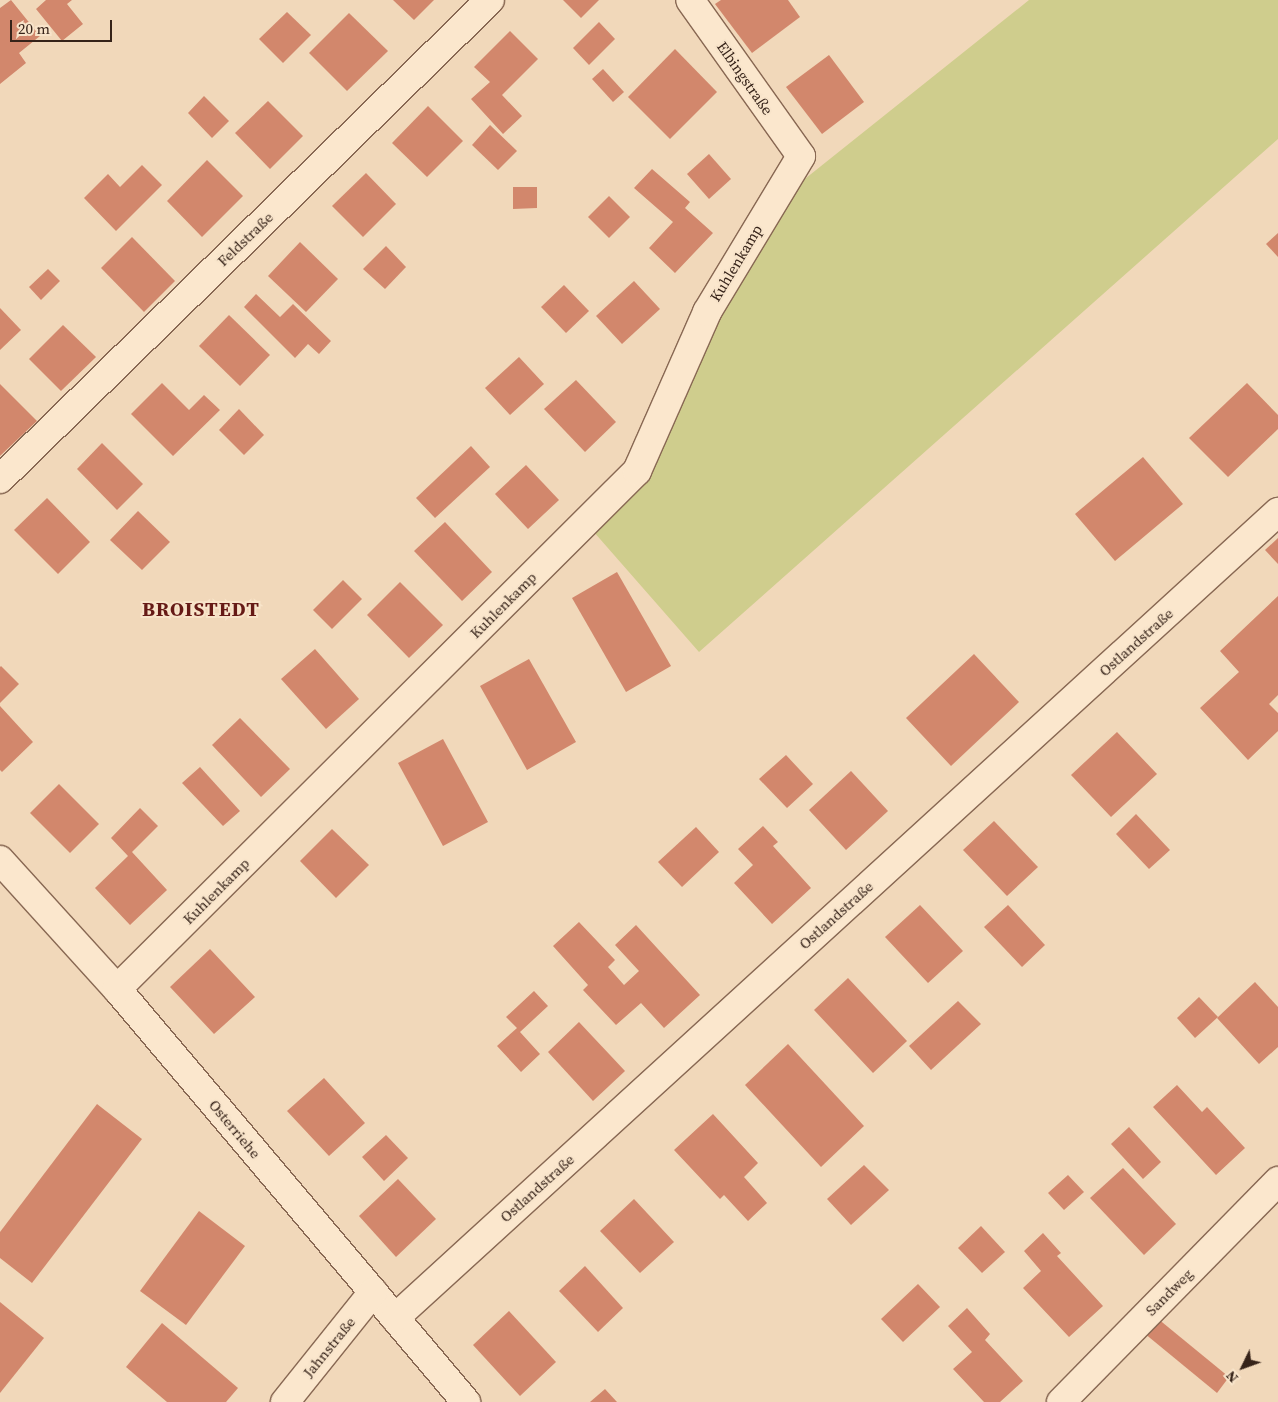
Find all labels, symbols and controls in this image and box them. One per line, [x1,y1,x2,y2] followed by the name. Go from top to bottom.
[12,10,115,42] scale bar
[18,18,50,39] text: 20 m
[713,38,777,118] street label: Elbingstraße
[213,208,277,270] street label: Feldstraße
[706,221,766,305] street label: Kuhlenkamp
[466,568,540,642] street label: Kuhlenkamp
[141,597,261,621] district label: BROISTEDT
[1095,604,1177,680] street label: Ostlandstraße
[179,854,253,928] street label: Kuhlenkamp
[795,877,877,953] street label: Ostlandstraße
[205,1096,265,1162] street label: Osterriehe
[496,1150,578,1226] street label: Ostlandstraße
[1142,1265,1196,1319] street label: Sandweg
[299,1313,359,1381] street label: Jahnstraße
[1218,1342,1268,1392] north arrow
[1221,1367,1243,1388] text: N

